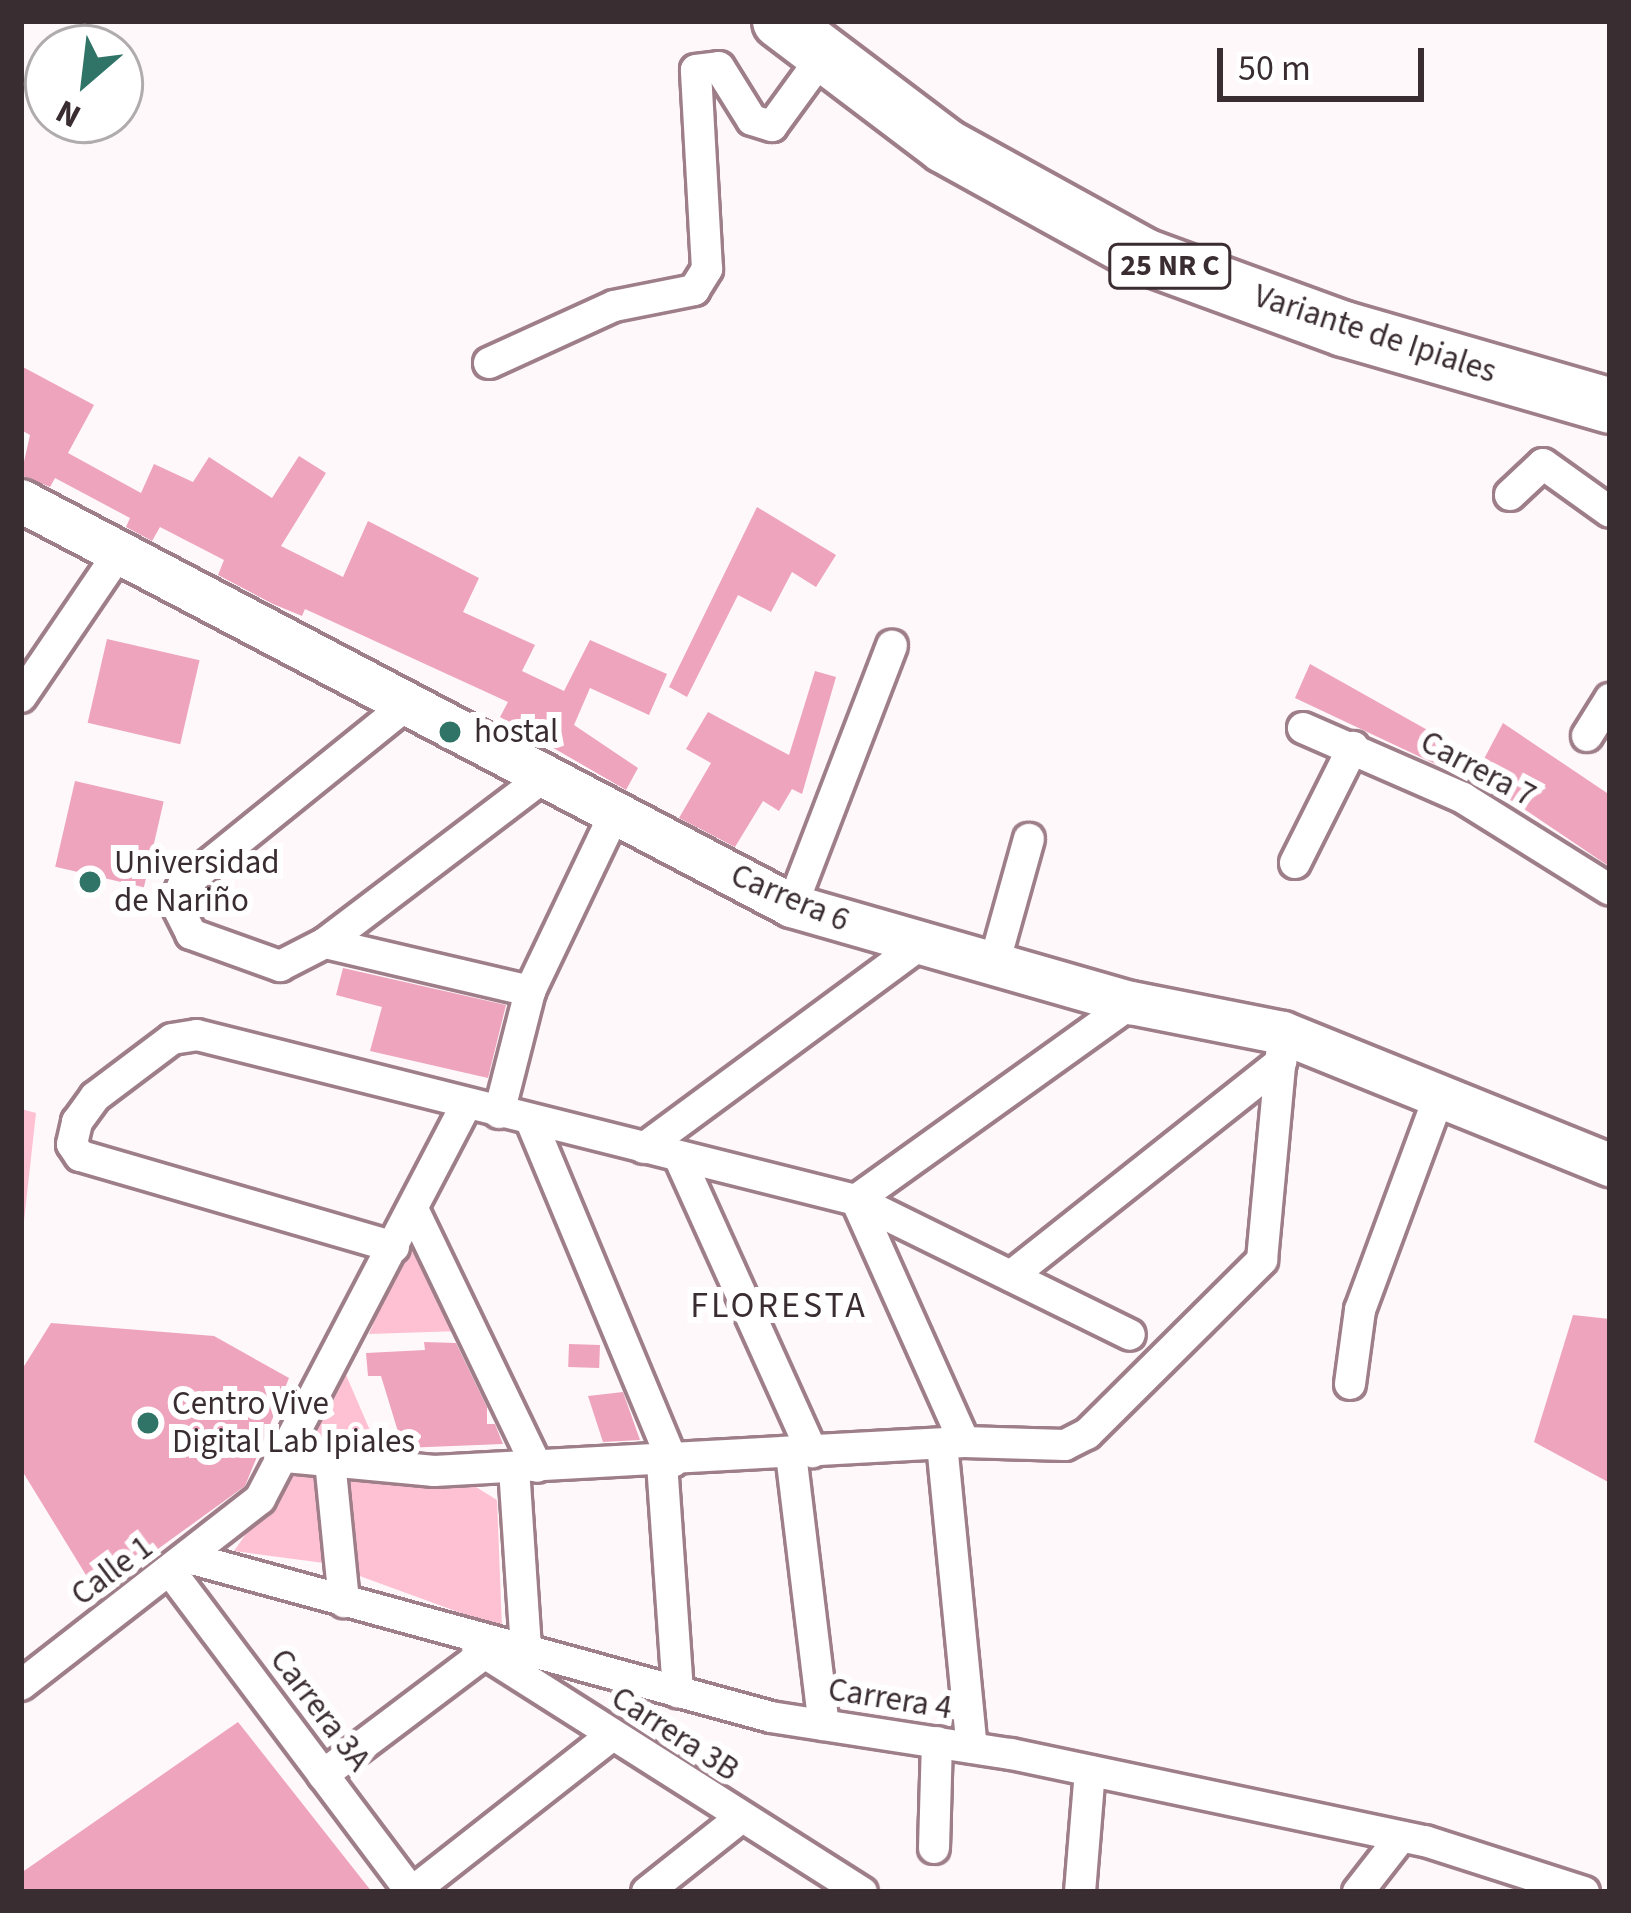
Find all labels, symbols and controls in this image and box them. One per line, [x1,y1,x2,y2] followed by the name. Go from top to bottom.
[24,24,144,144] north arrow
[1223,24,1430,98] scale bar
[1238,43,1311,94] text: 50 m
[48,88,89,139] text: N
[1107,242,1233,290] road number: 25 NR C
[1249,276,1501,392] street label: Variante de Ipiales
[474,712,558,752] place label: hostal
[437,719,463,745] marker: hostal
[1414,722,1542,816] street label: Carrera 7
[114,843,280,921] place label: Universidad de Nariño
[725,855,855,941] street label: Carrera 6
[77,869,103,895] marker: Universidad de Nariño
[690,1284,868,1328] district label: FLORESTA
[172,1384,415,1462] place label: Centro Vive Digital Lab Ipiales
[135,1410,161,1436] marker: Centro Vive Digital Lab Ipiales
[63,1528,161,1614] street label: Calle 1
[261,1641,379,1779] street label: Carrera 3A
[825,1670,955,1728] street label: Carrera 4
[604,1678,746,1790] street label: Carrera 3B

